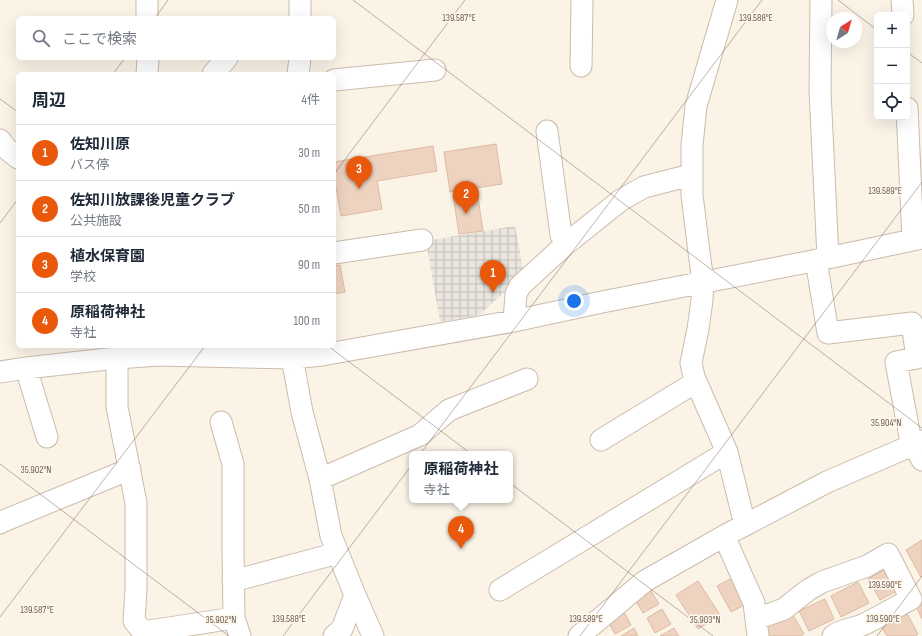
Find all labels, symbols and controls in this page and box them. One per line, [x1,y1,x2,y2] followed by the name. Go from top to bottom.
[442,12,476,24] text: 139.587°E
[739,12,773,24] text: 139.588°E
[826,12,862,48] north arrow
[874,12,910,120] map controls
[874,12,910,48] button: +
[16,16,336,60] search box
[30,27,52,49] icon: search
[62,30,137,49] text: ここで検索
[874,48,910,84] button: −
[874,84,910,120] button: locate
[32,91,66,111] text: 周辺
[302,92,320,108] text: 4件
[70,135,130,154] text: 佐知川原
[42,145,48,161] text: 1
[298,145,320,161] text: 30 m
[346,156,372,189] pin: 3
[70,157,109,173] text: バス停
[453,181,479,214] pin: 2
[868,185,902,197] text: 139.589°E
[70,191,235,210] text: 佐知川放課後児童クラブ
[42,201,48,217] text: 2
[299,201,320,217] text: 50 m
[70,213,122,229] text: 公共施設
[70,247,145,266] text: 植水保育園
[42,257,48,273] text: 3
[298,257,320,273] text: 90 m
[480,260,506,293] pin: 1
[70,269,96,285] text: 学校
[564,291,584,311] your location
[70,303,145,322] text: 原稲荷神社
[42,313,48,329] text: 4
[293,313,320,329] text: 100 m
[70,325,96,341] text: 寺社
[871,417,901,429] text: 35.904°N
[409,451,513,503] popup
[423,460,499,479] text: 原稲荷神社
[21,464,51,476] text: 35.902°N
[423,482,450,498] text: 寺社
[448,516,474,549] pin: 4
[868,579,902,591] text: 139.590°E
[20,604,54,616] text: 139.587°E
[272,613,306,625] text: 139.588°E
[569,613,603,625] text: 139.589°E
[866,613,900,625] text: 139.590°E
[206,614,236,626] text: 35.902°N
[690,614,721,626] text: 35.903°N

